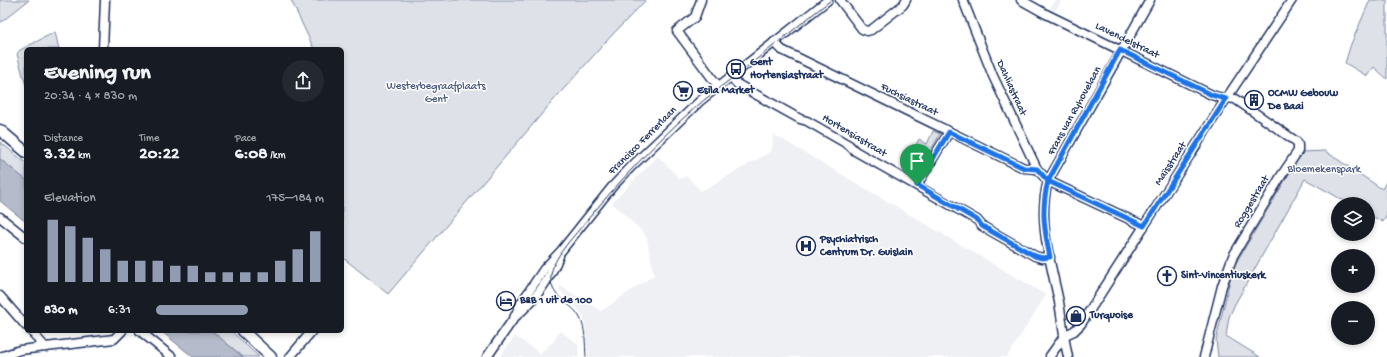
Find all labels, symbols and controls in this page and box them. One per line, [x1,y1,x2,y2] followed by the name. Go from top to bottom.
[1093,20,1162,62] street label: Lavendelstraat
[750,56,824,82] place label: Gent Hortensiastraat
[725,58,747,80] bus stop icon: Gent Hortensiastraat
[993,58,1029,119] street label: Dahliastraat
[282,60,324,102] button: share
[44,61,151,87] text: Evening run
[1045,64,1105,158] street label: Frans van Ryhovelaan
[387,80,486,106] park label: Westerbegraafplaats Gent
[672,80,694,102] supermarket icon: Esila Market
[878,81,941,120] street label: Fuchsiastraat
[696,84,756,97] place label: Esila Market
[1267,88,1338,113] place label: OCMW Gebouw De Baai
[44,89,137,104] text: 20:34 · 4 × 830 m
[1243,89,1265,111] building icon: OCMW Gebouw De Baai
[606,104,680,178] street label: Francisco Ferrerlaan
[820,112,890,161] street label: Hortensiastraat
[44,133,83,145] text: Distance
[139,133,159,145] text: Time
[235,133,256,145] text: Pace
[1153,139,1190,188] street label: Maïsstraat
[900,144,934,185] pin
[44,145,75,165] text: 3.32
[139,145,179,165] text: 20:22
[235,145,268,165] text: 6:08
[75,150,91,162] text: km
[268,150,286,162] text: /km
[906,150,928,172] icon: arrive
[1286,164,1362,176] park label: Bloemekenspark
[1232,172,1273,230] street label: Roggestraat
[44,191,96,206] text: Elevation
[266,191,324,206] text: 175–184 m
[1331,197,1375,345] map controls
[1331,197,1375,241] button: layers
[819,233,913,259] place label: Psychiatrisch Centrum Dr. Guislain
[795,235,817,257] hospital icon: Psychiatrisch Centrum Dr. Guislain
[1331,249,1375,293] button: +
[1156,265,1178,287] church icon: Sint-Vincentiuskerk
[1181,269,1268,282] place label: Sint-Vincentiuskerk
[495,290,517,312] hotel icon: B&B 1 uit de 100
[519,294,593,307] place label: B&B 1 uit de 100
[1331,301,1375,345] button: −
[44,303,78,318] text: 830 m
[108,303,131,318] text: 6:31
[1065,305,1087,327] shop icon: Turquoise
[1089,310,1134,323] place label: Turquoise

